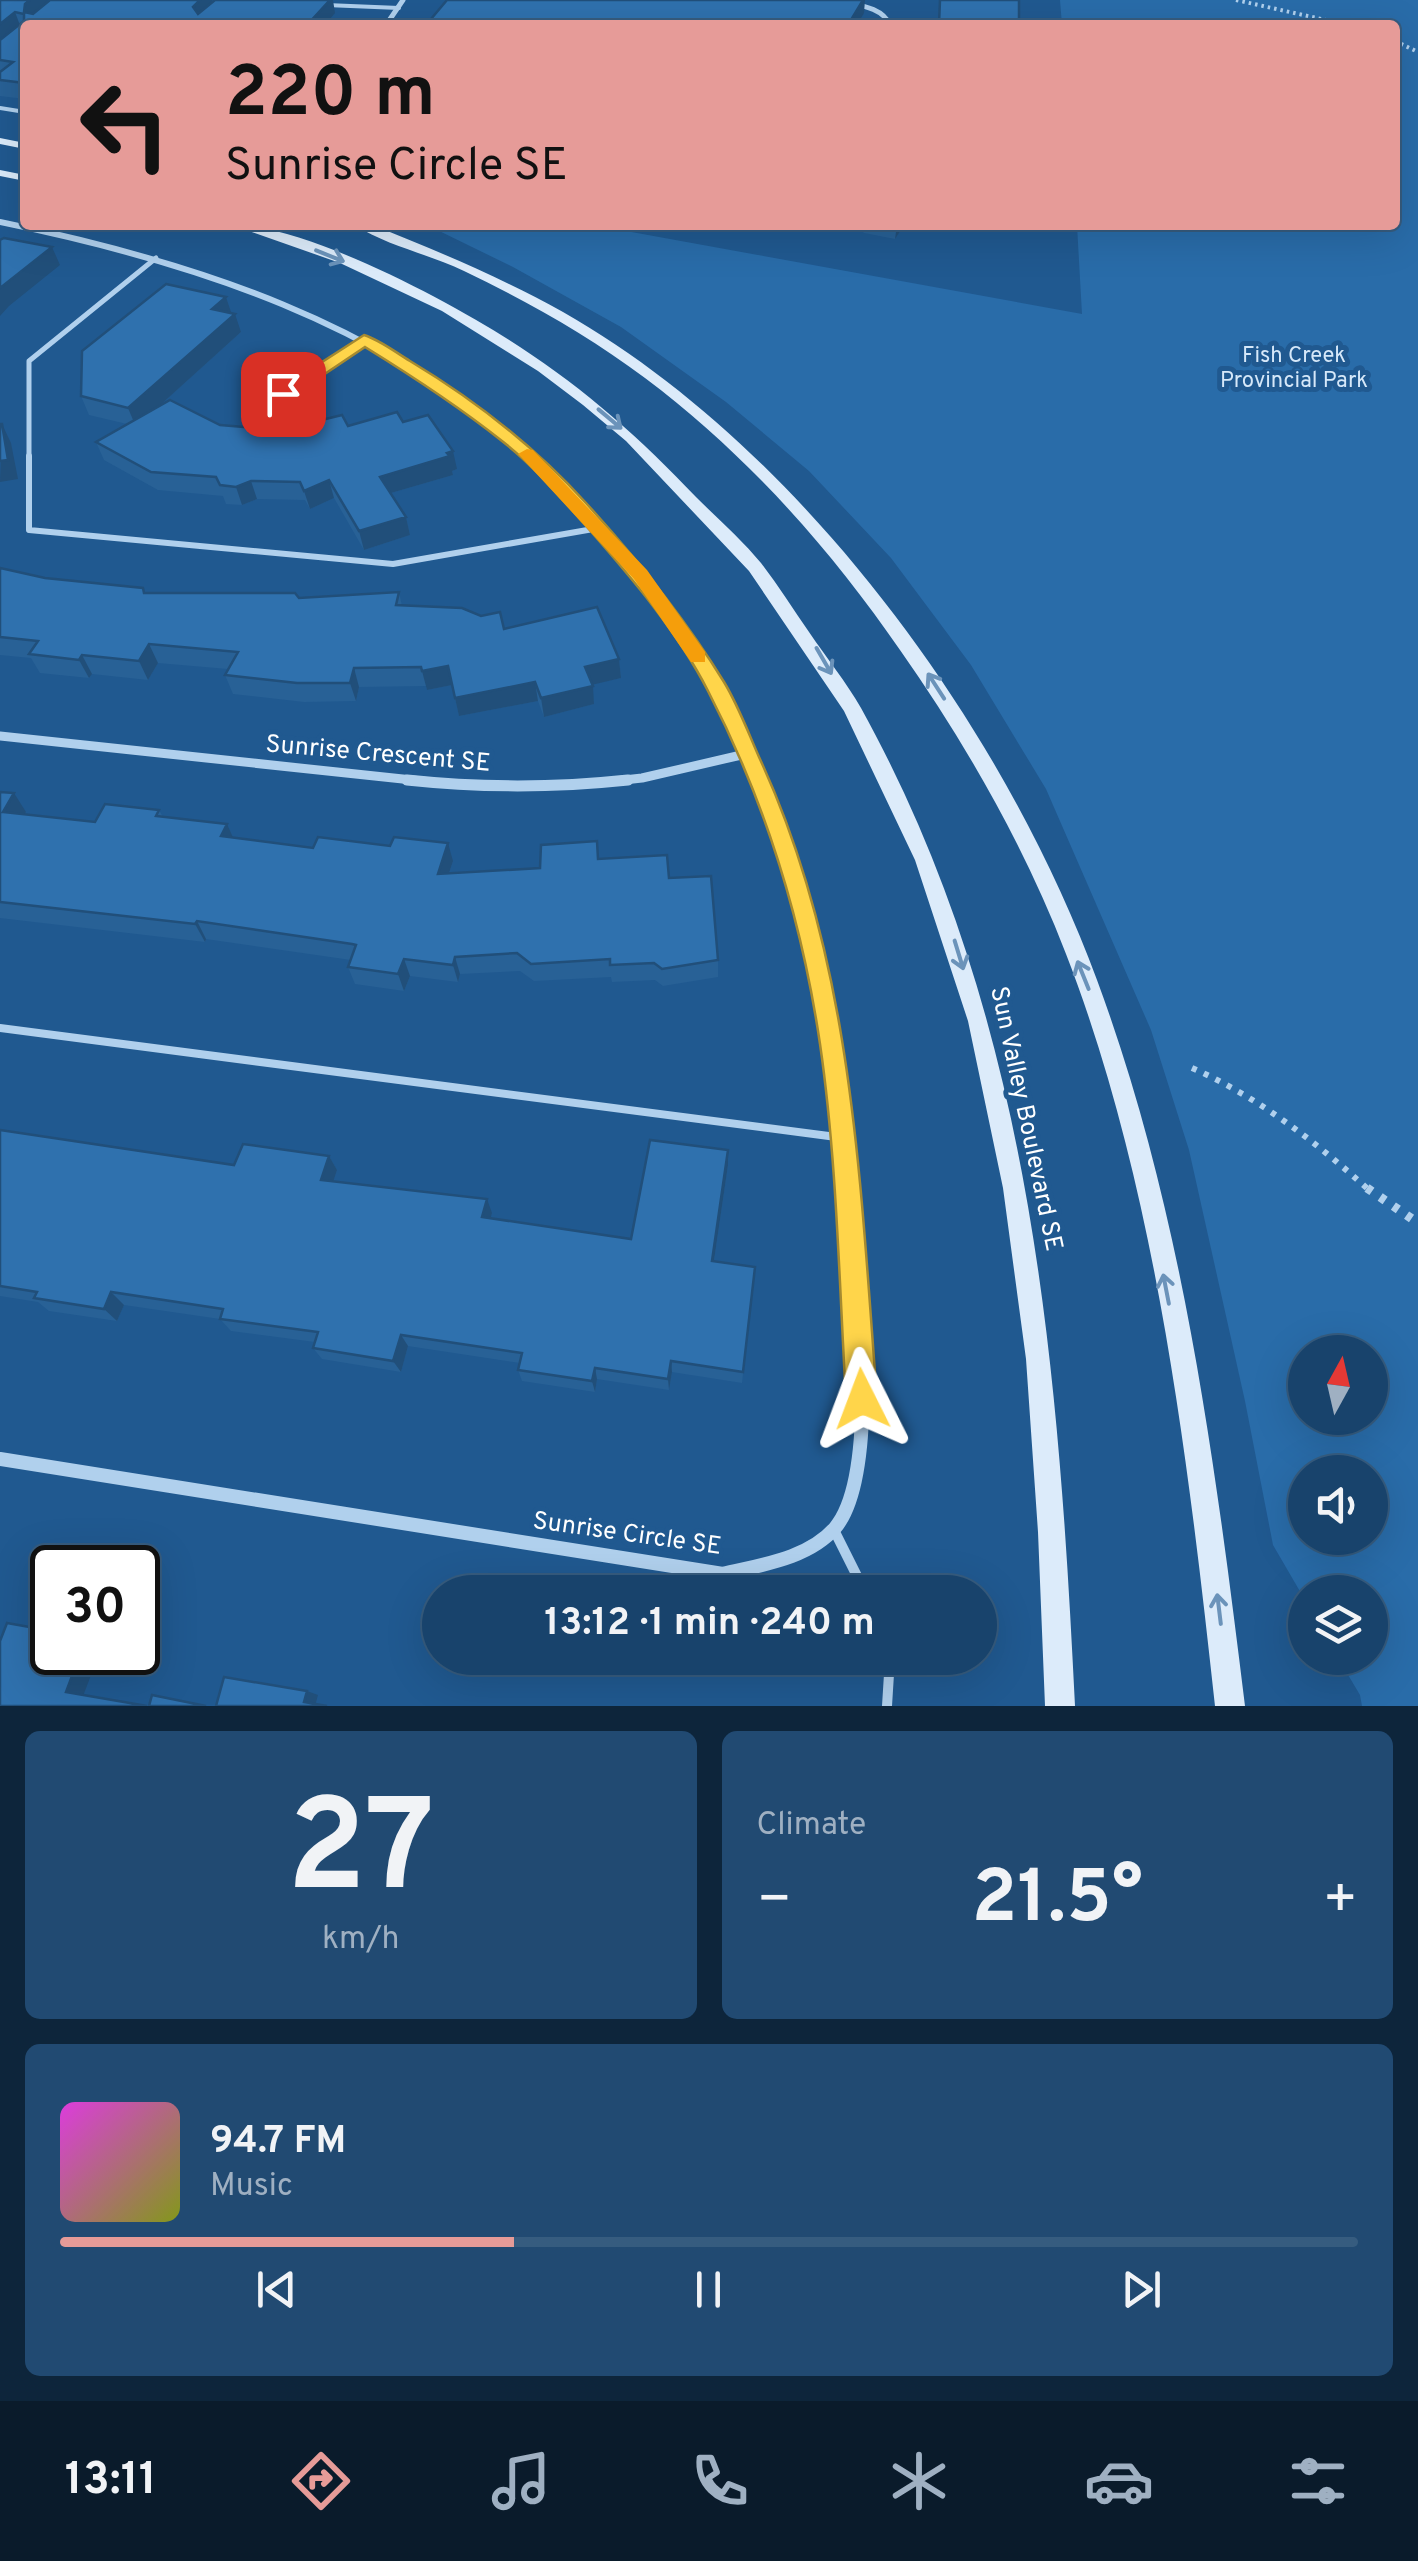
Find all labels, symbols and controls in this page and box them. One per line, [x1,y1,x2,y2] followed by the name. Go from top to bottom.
[225,52,435,141] text: 220 m
[60,60,190,190] icon: left
[225,139,568,196] text: Sunrise Circle SE
[315,248,345,266] one-way arrow
[1220,343,1368,395] park label: Fish Creek Provincial Park
[241,352,326,437] pin
[256,367,311,422] icon: arrive
[596,408,622,430] one-way arrow
[815,646,835,675] one-way arrow
[926,672,947,700] one-way arrow
[264,729,492,781] street label: Sunrise Crescent SE
[951,939,969,971] one-way arrow
[1073,960,1091,991] one-way arrow
[981,984,1069,1254] street label: Sun Valley Boulevard SE
[1155,1273,1174,1305] one-way arrow
[1288,1335,1388,1435] north arrow
[1288,1335,1388,1675] map controls
[810,1347,914,1451] position arrow
[1288,1455,1388,1555] button: sound
[531,1506,723,1564] street label: Sunrise Circle SE
[30,1545,160,1675] speed limit sign: 30
[1288,1575,1388,1675] button: layers
[1209,1593,1228,1626] one-way arrow
[544,1600,875,1649] text: 13:12 · 1 min · 240 m
[287,1772,435,1937] text: 27
[757,1806,866,1846] text: Climate
[972,1854,1143,1949] text: 21.5°
[757,1867,792,1937] text: −
[1323,1867,1358,1937] text: +
[322,1920,400,1960] text: km/h
[210,2118,346,2167] text: 94.7 FM
[210,2167,293,2207] text: Music
[249,2262,304,2317] icon: previous
[681,2262,736,2317] icon: pause
[1114,2262,1169,2317] icon: next
[286,2446,356,2516] icon: directions
[486,2446,556,2516] icon: music
[685,2446,755,2516] icon: phone
[884,2446,954,2516] icon: climate
[1084,2446,1154,2516] icon: car
[1283,2446,1353,2516] icon: filters
[65,2453,157,2510] text: 13:11

